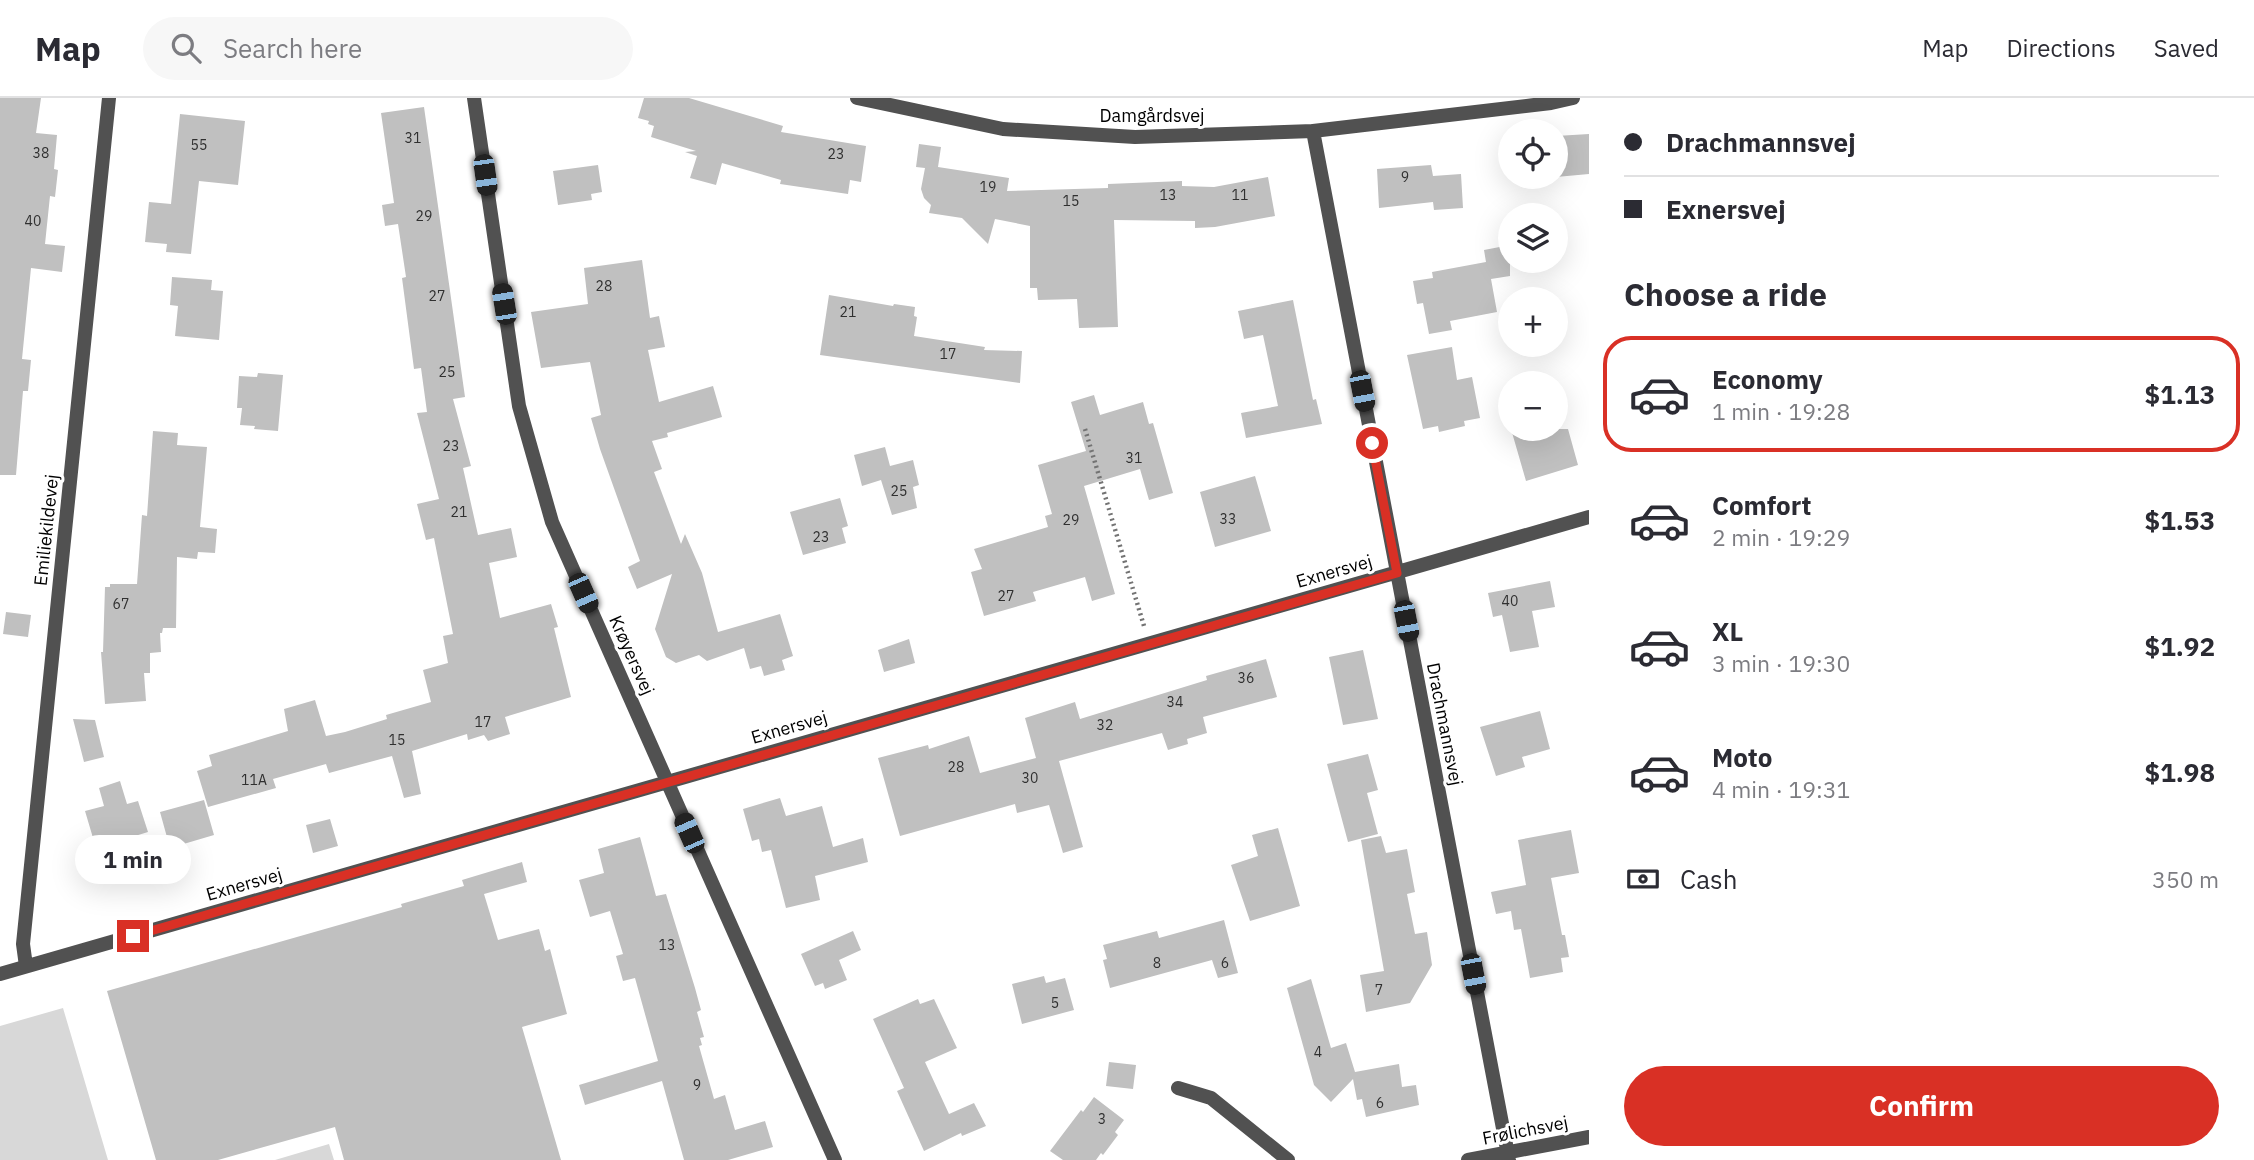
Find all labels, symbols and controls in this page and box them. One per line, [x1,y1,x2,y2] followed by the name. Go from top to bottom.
[143,17,633,80] search box
[35,27,101,70] text: Map
[167,29,205,67] icon: search
[223,31,362,65] text: Search here
[1922,32,1968,64] text: Map
[2006,32,2116,64] text: Directions
[2154,32,2219,64] text: Saved
[1099,104,1205,127] street label: Damgårdsvej
[1498,119,1568,441] map controls
[1498,119,1568,189] button: locate
[1666,125,1856,159] text: Drachmannsvej
[405,129,421,147] house number: 31
[191,136,207,154] house number: 55
[33,144,49,162] house number: 38
[828,145,844,163] house number: 23
[472,153,499,197] car
[1401,168,1409,186] house number: 9
[980,178,996,196] house number: 19
[1160,186,1176,204] house number: 13
[1232,186,1248,204] house number: 11
[1063,192,1079,210] house number: 15
[1666,192,1786,226] text: Exnersvej
[1498,203,1568,273] button: layers
[416,207,432,225] house number: 29
[25,212,41,230] house number: 40
[1624,273,1827,315] text: Choose a ride
[596,277,612,295] house number: 28
[491,282,518,326] car
[429,287,445,305] house number: 27
[1498,287,1568,357] button: +
[840,303,856,321] house number: 21
[940,345,956,363] house number: 17
[1712,362,1823,396] text: Economy
[439,363,455,381] house number: 25
[1628,363,1691,426] icon: car
[1348,368,1377,414] car
[1498,371,1568,441] button: −
[2145,377,2215,411] text: $1.13
[1712,396,1850,426] text: 1 min · 19:28
[1356,427,1388,459] route start
[443,437,459,455] house number: 23
[1126,449,1142,467] house number: 31
[29,473,63,587] street label: Emiliekildevej
[891,482,907,500] house number: 25
[1712,488,1811,522] text: Comfort
[1628,489,1691,552] icon: car
[451,503,467,521] house number: 21
[2145,503,2215,537] text: $1.53
[1220,510,1236,528] house number: 33
[1063,511,1079,529] house number: 29
[1712,522,1850,552] text: 2 min · 19:29
[813,528,829,546] house number: 23
[1293,549,1375,593] street label: Exnersvej
[565,570,602,616] car
[998,587,1014,605] house number: 27
[1502,592,1518,610] house number: 40
[113,595,129,613] house number: 67
[1392,598,1421,644] car
[604,612,660,698] street label: Krøyersvej
[1712,614,1743,648] text: XL
[1628,615,1691,678] icon: car
[2145,629,2215,663] text: $1.92
[1712,648,1850,678] text: 3 min · 19:30
[1422,661,1468,787] street label: Drachmannsvej
[1238,669,1254,687] house number: 36
[1167,693,1183,711] house number: 34
[748,705,830,749] street label: Exnersvej
[475,713,491,731] house number: 17
[1097,716,1113,734] house number: 32
[389,731,405,749] house number: 15
[1712,740,1772,774] text: Moto
[1628,741,1691,804] icon: car
[2145,755,2215,789] text: $1.98
[948,758,964,776] house number: 28
[1022,769,1038,787] house number: 30
[241,771,267,789] house number: 11A
[1712,774,1850,804] text: 4 min · 19:31
[671,810,708,856] car
[75,834,191,884] callout: 1 min
[103,844,163,874] text: 1 min
[1624,860,1662,898] icon: cash
[203,862,285,906] street label: Exnersvej
[1680,862,1737,896] text: Cash
[2152,864,2219,894] text: 350 m
[117,920,149,952] route end
[659,936,675,954] house number: 13
[1459,951,1488,997] car
[1153,954,1161,972] house number: 8
[1221,954,1229,972] house number: 6
[1375,981,1383,999] house number: 7
[1051,994,1059,1012] house number: 5
[1314,1043,1322,1061] house number: 4
[1624,1066,2219,1146] button: Confirm
[693,1076,701,1094] house number: 9
[1376,1094,1384,1112] house number: 6
[1098,1110,1106,1128] house number: 3
[1480,1110,1570,1150] street label: Frølichsvej

